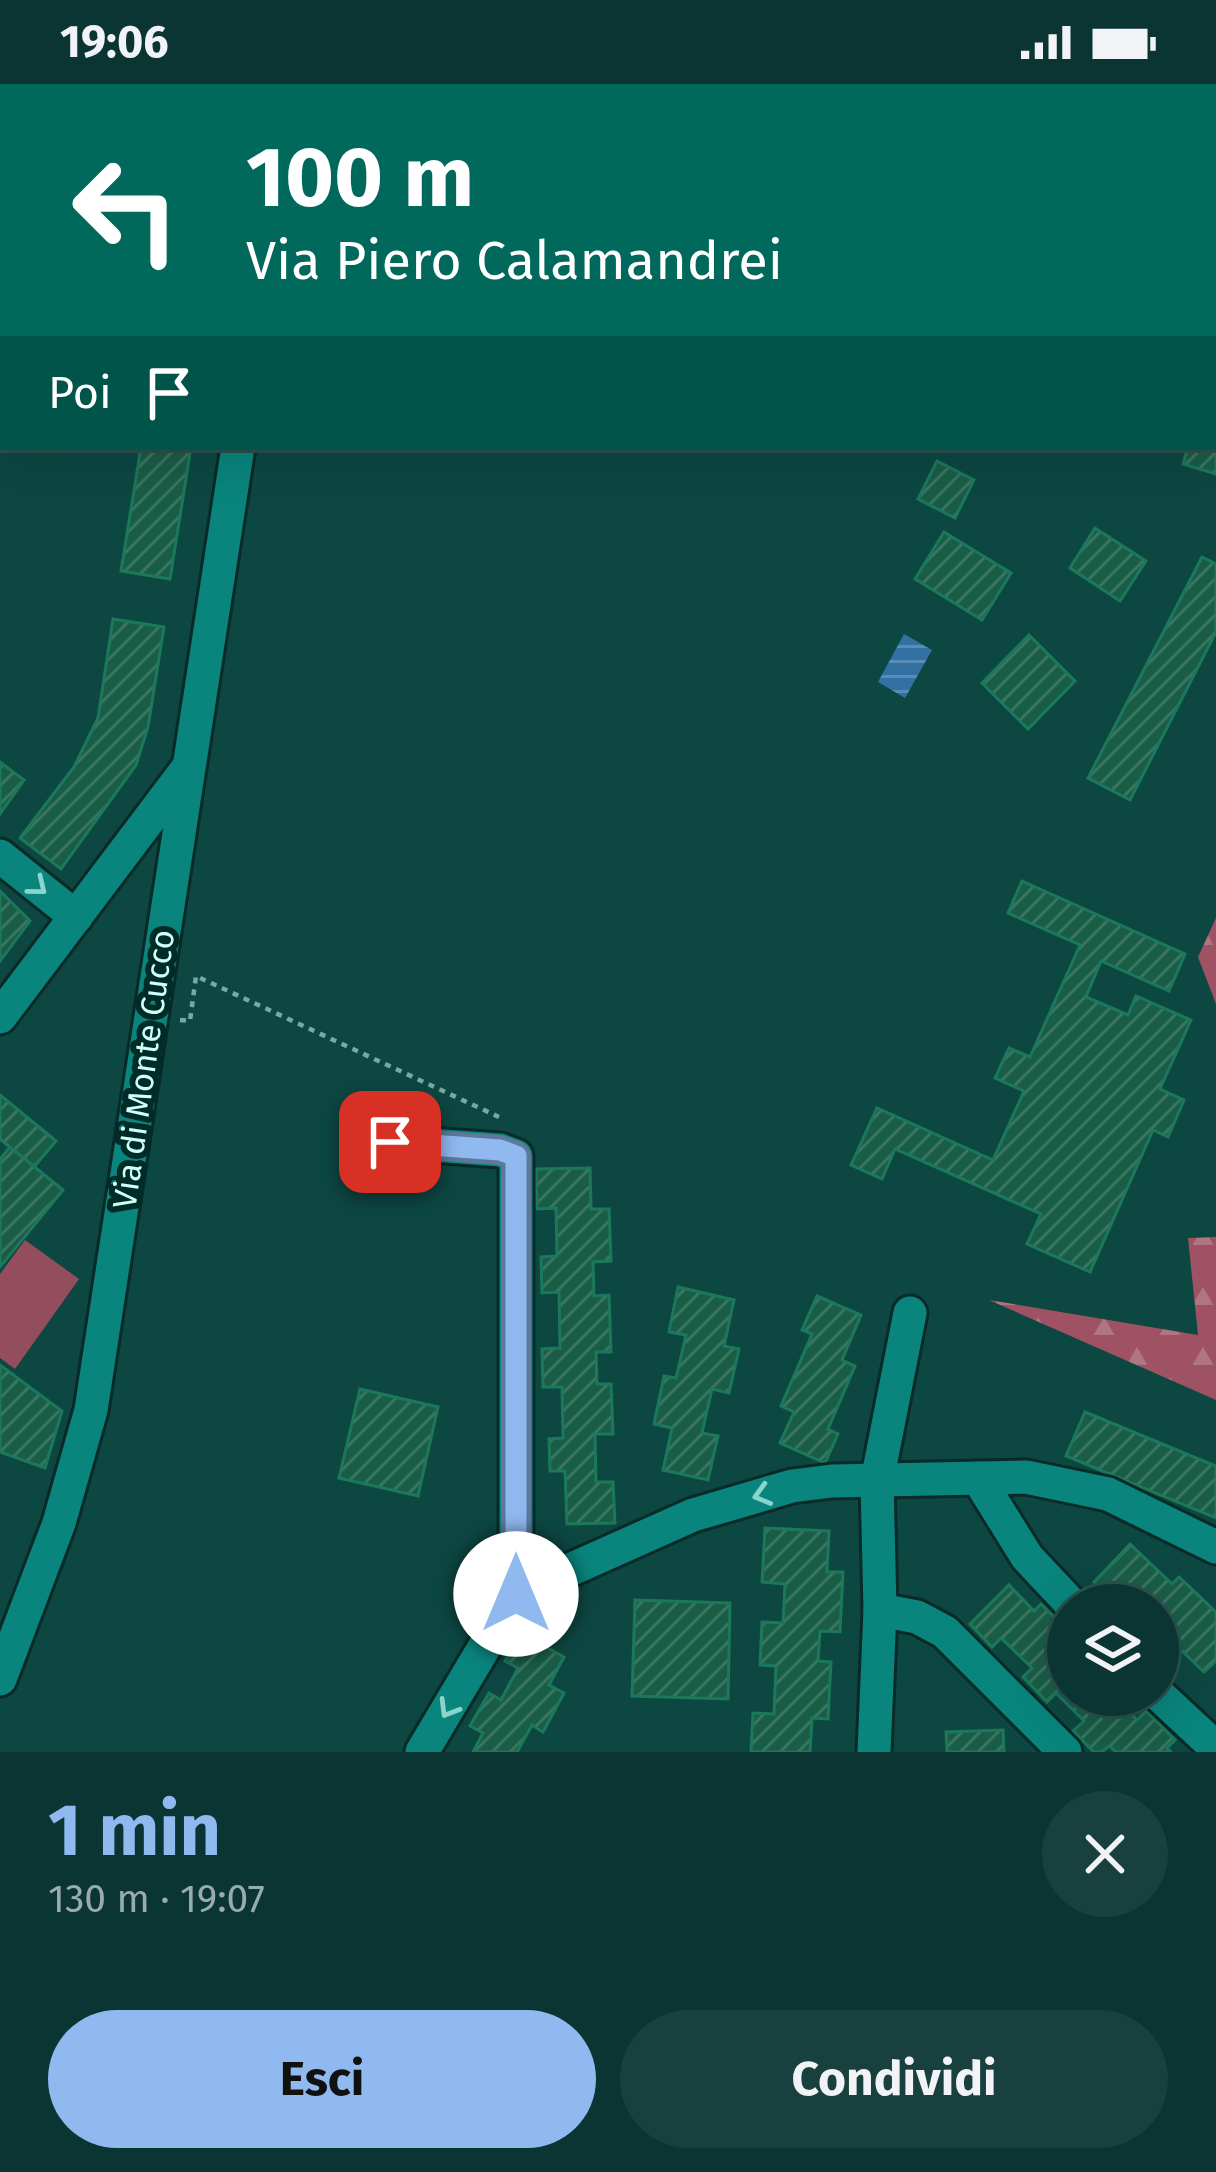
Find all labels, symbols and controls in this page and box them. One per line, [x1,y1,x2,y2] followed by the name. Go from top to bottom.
[60,15,169,69] text: 19:06
[246,127,474,228] text: 100 m
[48,132,204,288] icon: left
[246,229,783,293] text: Via Piero Calamandrei
[136,360,202,426] icon: arrive
[48,366,112,420] text: Poi
[24,872,46,894] one-way arrow
[105,927,183,1211] street label: Via di Monte Cucco
[339,1091,441,1193] pin
[357,1109,423,1175] icon: arrive
[752,1481,773,1506] one-way arrow
[453,1531,579,1657] position arrow
[1047,1584,1179,1716] map controls
[1047,1584,1179,1716] button: layers
[439,1696,462,1718] one-way arrow
[48,1788,221,1874] text: 1 min
[1042,1791,1168,1917] button: close
[48,1876,265,1922] text: 130 m · 19:07
[48,2010,596,2148] button: Esci
[620,2010,1168,2148] button: Condividi

